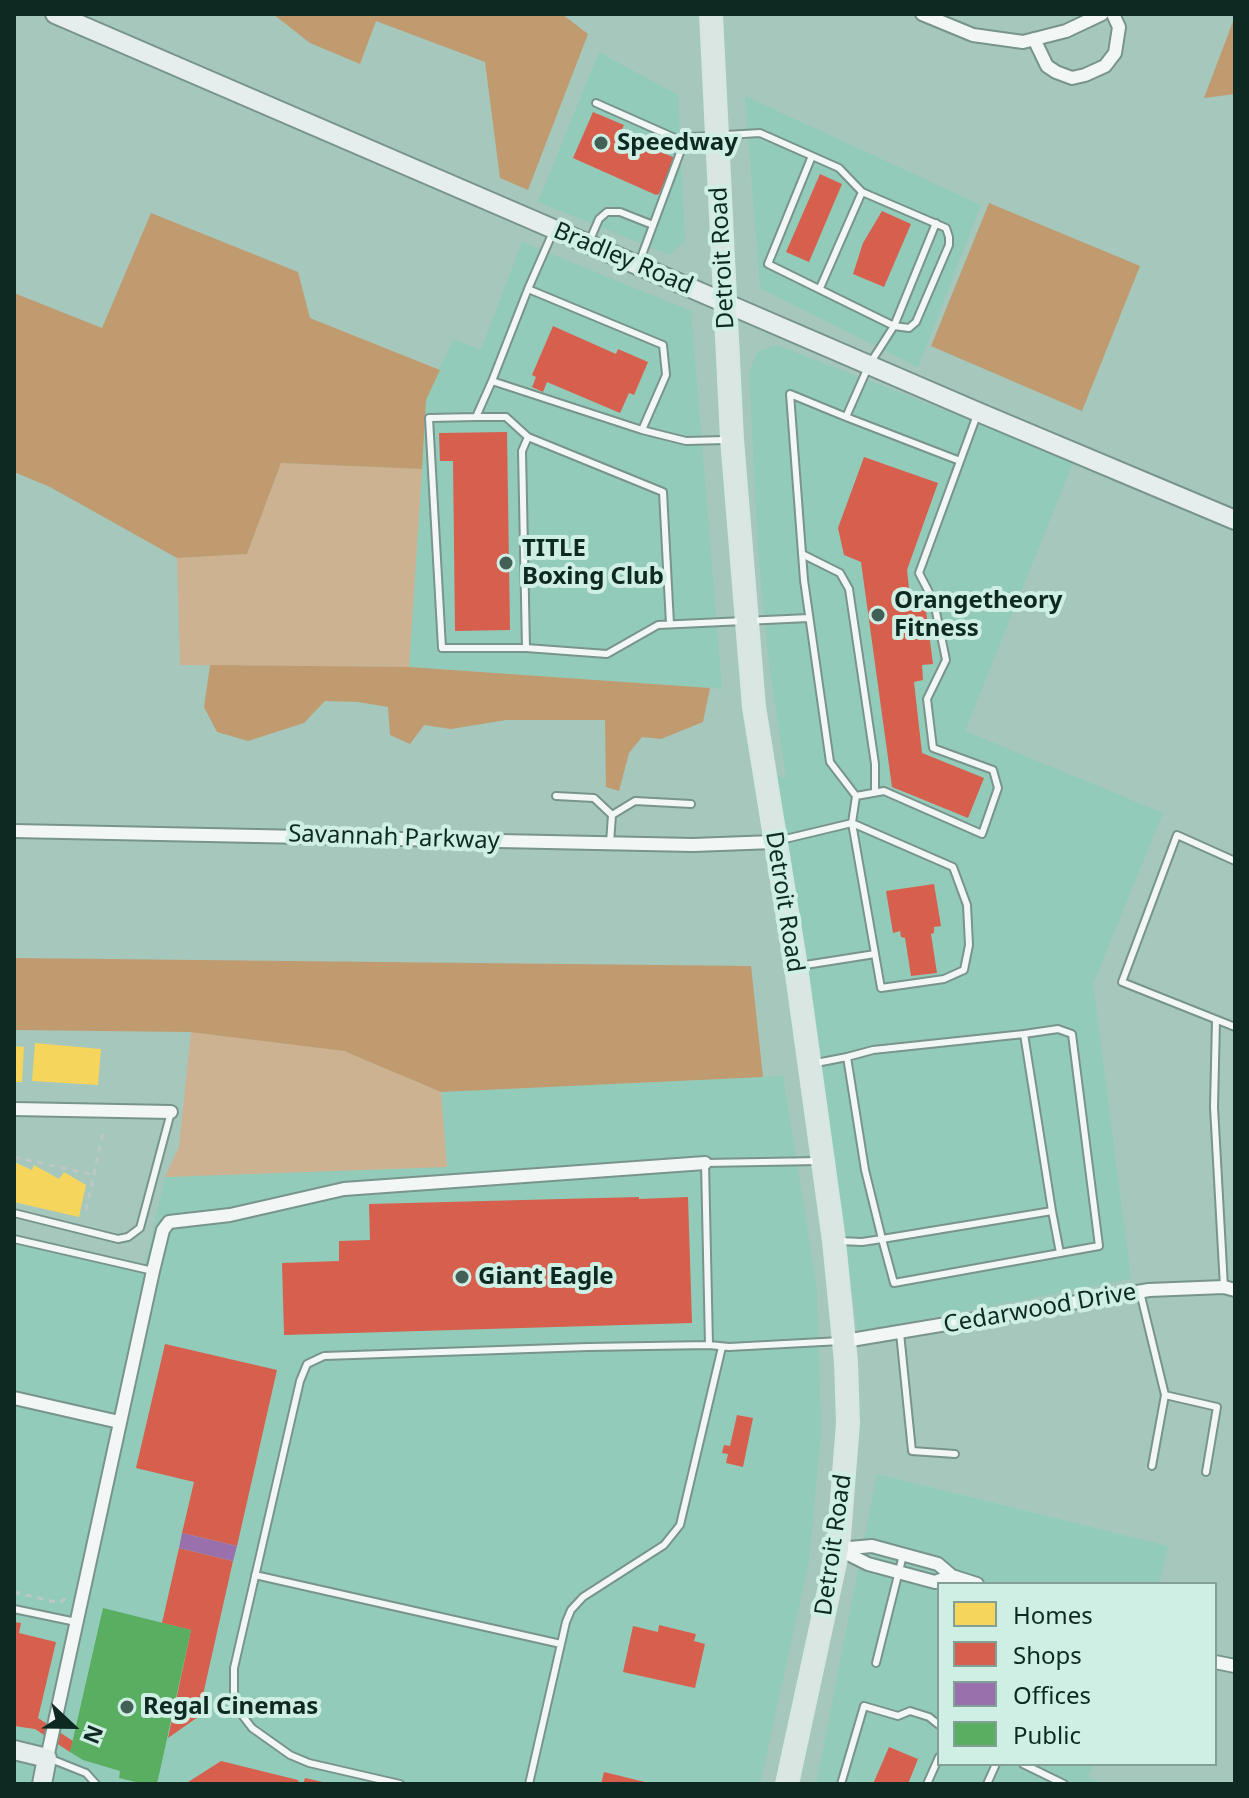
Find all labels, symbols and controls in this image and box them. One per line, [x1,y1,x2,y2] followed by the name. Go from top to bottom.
[617,129,738,157] place label: Speedway
[592,134,610,152] marker: Speedway
[705,186,741,330] street label: Detroit Road
[549,217,697,301] street label: Bradley Road
[522,535,664,591] place label: TITLE Boxing Club
[497,554,515,572] marker: TITLE Boxing Club
[894,587,1062,643] place label: Orangetheory Fitness
[869,606,887,624] marker: Orangetheory Fitness
[288,820,500,856] street label: Savannah Parkway
[759,829,809,975] street label: Detroit Road
[478,1263,614,1291] place label: Giant Eagle
[453,1268,471,1286] marker: Giant Eagle
[941,1278,1139,1340] street label: Cedarwood Drive
[810,1472,858,1618] street label: Detroit Road
[937,1582,1217,1766] legend
[1013,1598,1093,1631] text: Homes
[1013,1638,1082,1671] text: Shops
[1013,1678,1091,1711] text: Offices
[32,1686,112,1766] north arrow
[143,1693,318,1721] place label: Regal Cinemas
[118,1698,136,1716] marker: Regal Cinemas
[1013,1718,1081,1751] text: Public
[77,1721,112,1749] text: N

